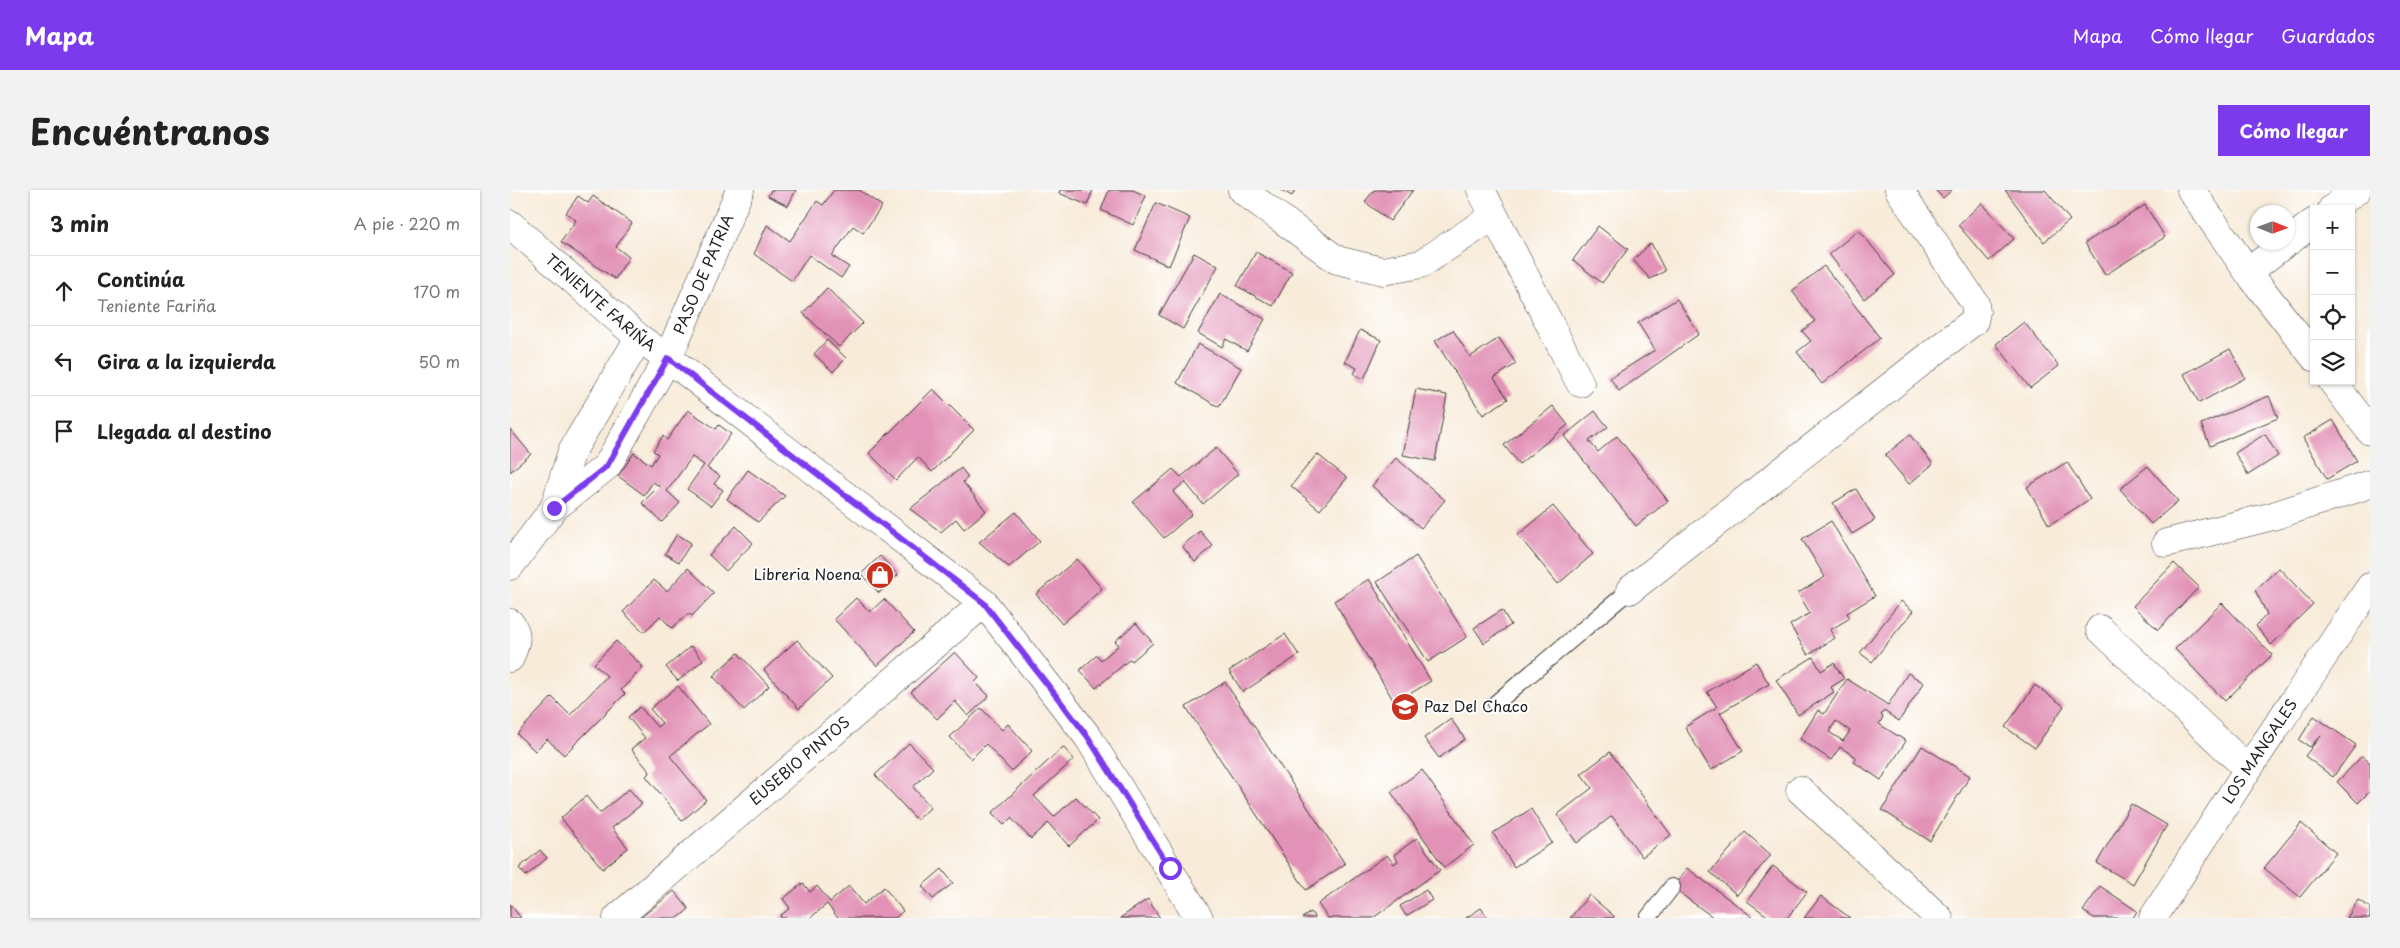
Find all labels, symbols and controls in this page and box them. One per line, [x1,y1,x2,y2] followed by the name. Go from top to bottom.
[25,17,94,53] text: Mapa
[2073,22,2122,49] text: Mapa
[2150,22,2253,49] text: Cómo llegar
[2281,22,2375,49] text: Guardados
[30,104,270,157] text: Encuéntranos
[2218,105,2370,156] button: Cómo llegar
[2250,205,2295,250] north arrow
[2310,205,2355,385] map controls
[2310,205,2355,250] button: +
[50,207,109,239] text: 3 min
[667,210,738,337] street label: PASO DE PATRIA
[354,211,460,235] text: A pie · 220 m
[541,248,661,356] street label: TENIENTE FARIÑA
[2310,250,2355,295] button: −
[97,265,185,293] text: Continúa
[50,277,78,305] icon: ahead
[414,279,460,303] text: 170 m
[97,293,216,317] text: Teniente Fariña
[2310,295,2355,340] button: locate
[2310,340,2355,385] button: layers
[50,347,78,375] icon: left
[97,347,276,375] text: Gira a la izquierda
[419,349,460,373] text: 50 m
[50,417,78,445] icon: arrive
[97,417,271,445] text: Llegada al destino
[543,497,566,520] route end
[865,560,895,590] shop icon: Libreria Noena
[754,562,862,585] place label: Libreria Noena
[1390,692,1420,722] school or university icon: Paz Del Chaco
[1424,694,1528,717] place label: Paz Del Chaco
[2216,694,2302,808] street label: LOS MANGALES
[743,710,854,810] street label: EUSEBIO PINTOS
[1159,857,1182,880] route start

